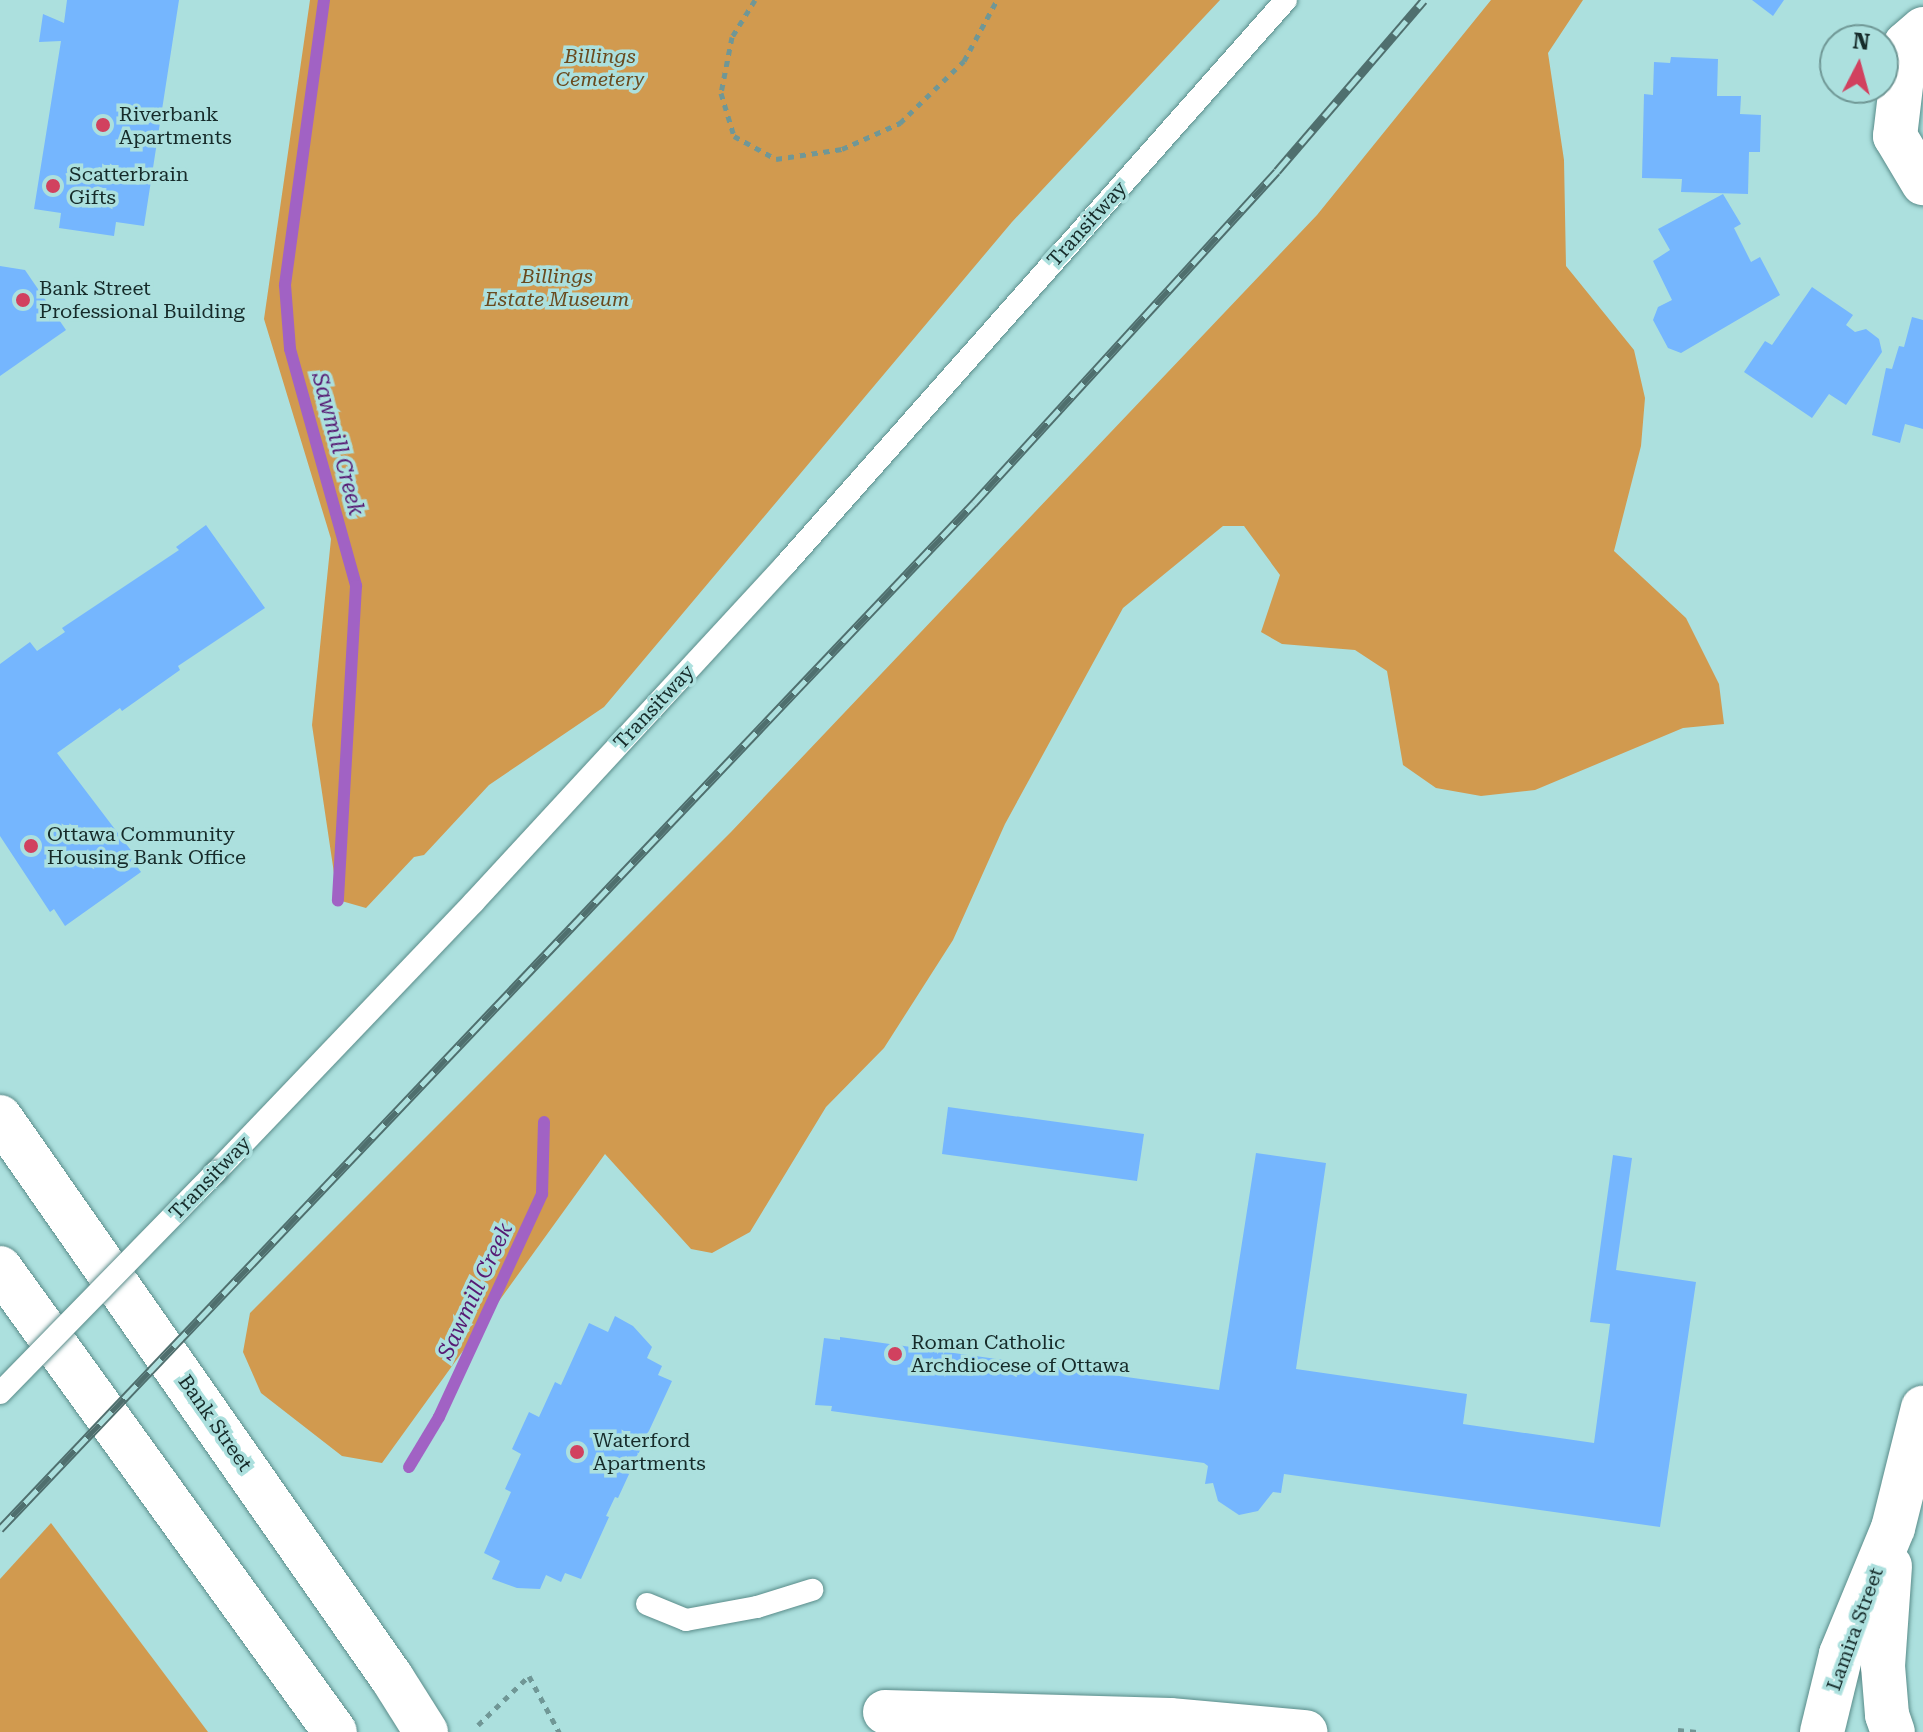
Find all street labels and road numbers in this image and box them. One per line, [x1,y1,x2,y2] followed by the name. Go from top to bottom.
[1042,176,1132,272] street label: Transitway
[609,660,699,754] street label: Transitway
[164,1131,256,1225] street label: Transitway
[173,1370,257,1476] street label: Bank Street
[1822,1564,1888,1694] street label: Lamira Street

